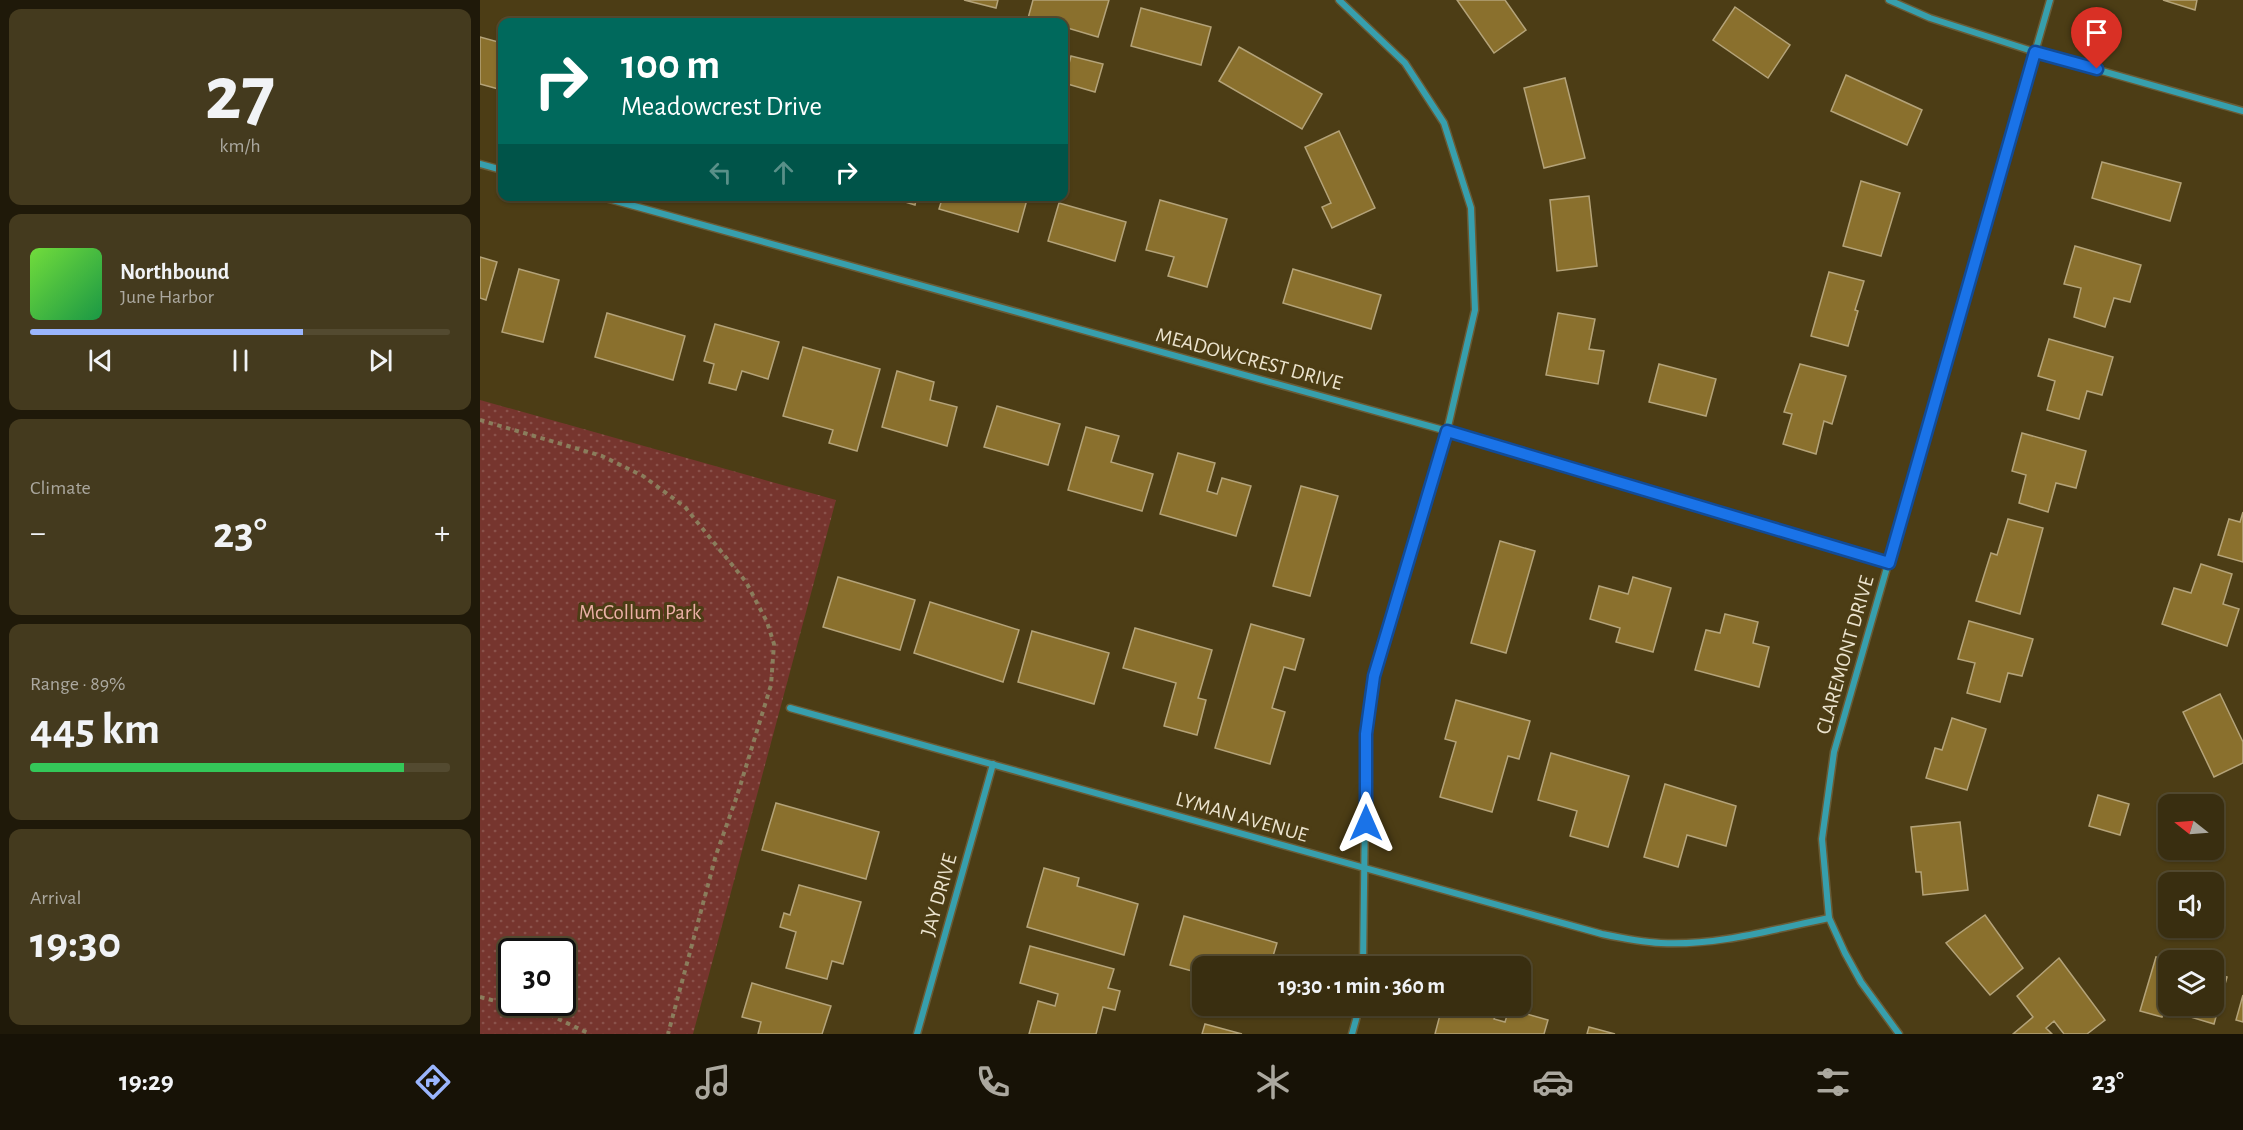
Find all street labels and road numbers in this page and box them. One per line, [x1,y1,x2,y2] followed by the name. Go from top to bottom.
[1153,324,1345,394] street label: MEADOWCREST DRIVE
[1812,573,1878,737] street label: CLAREMONT DRIVE
[1173,788,1311,846] street label: LYMAN AVENUE
[917,851,961,939] street label: JAY DRIVE

